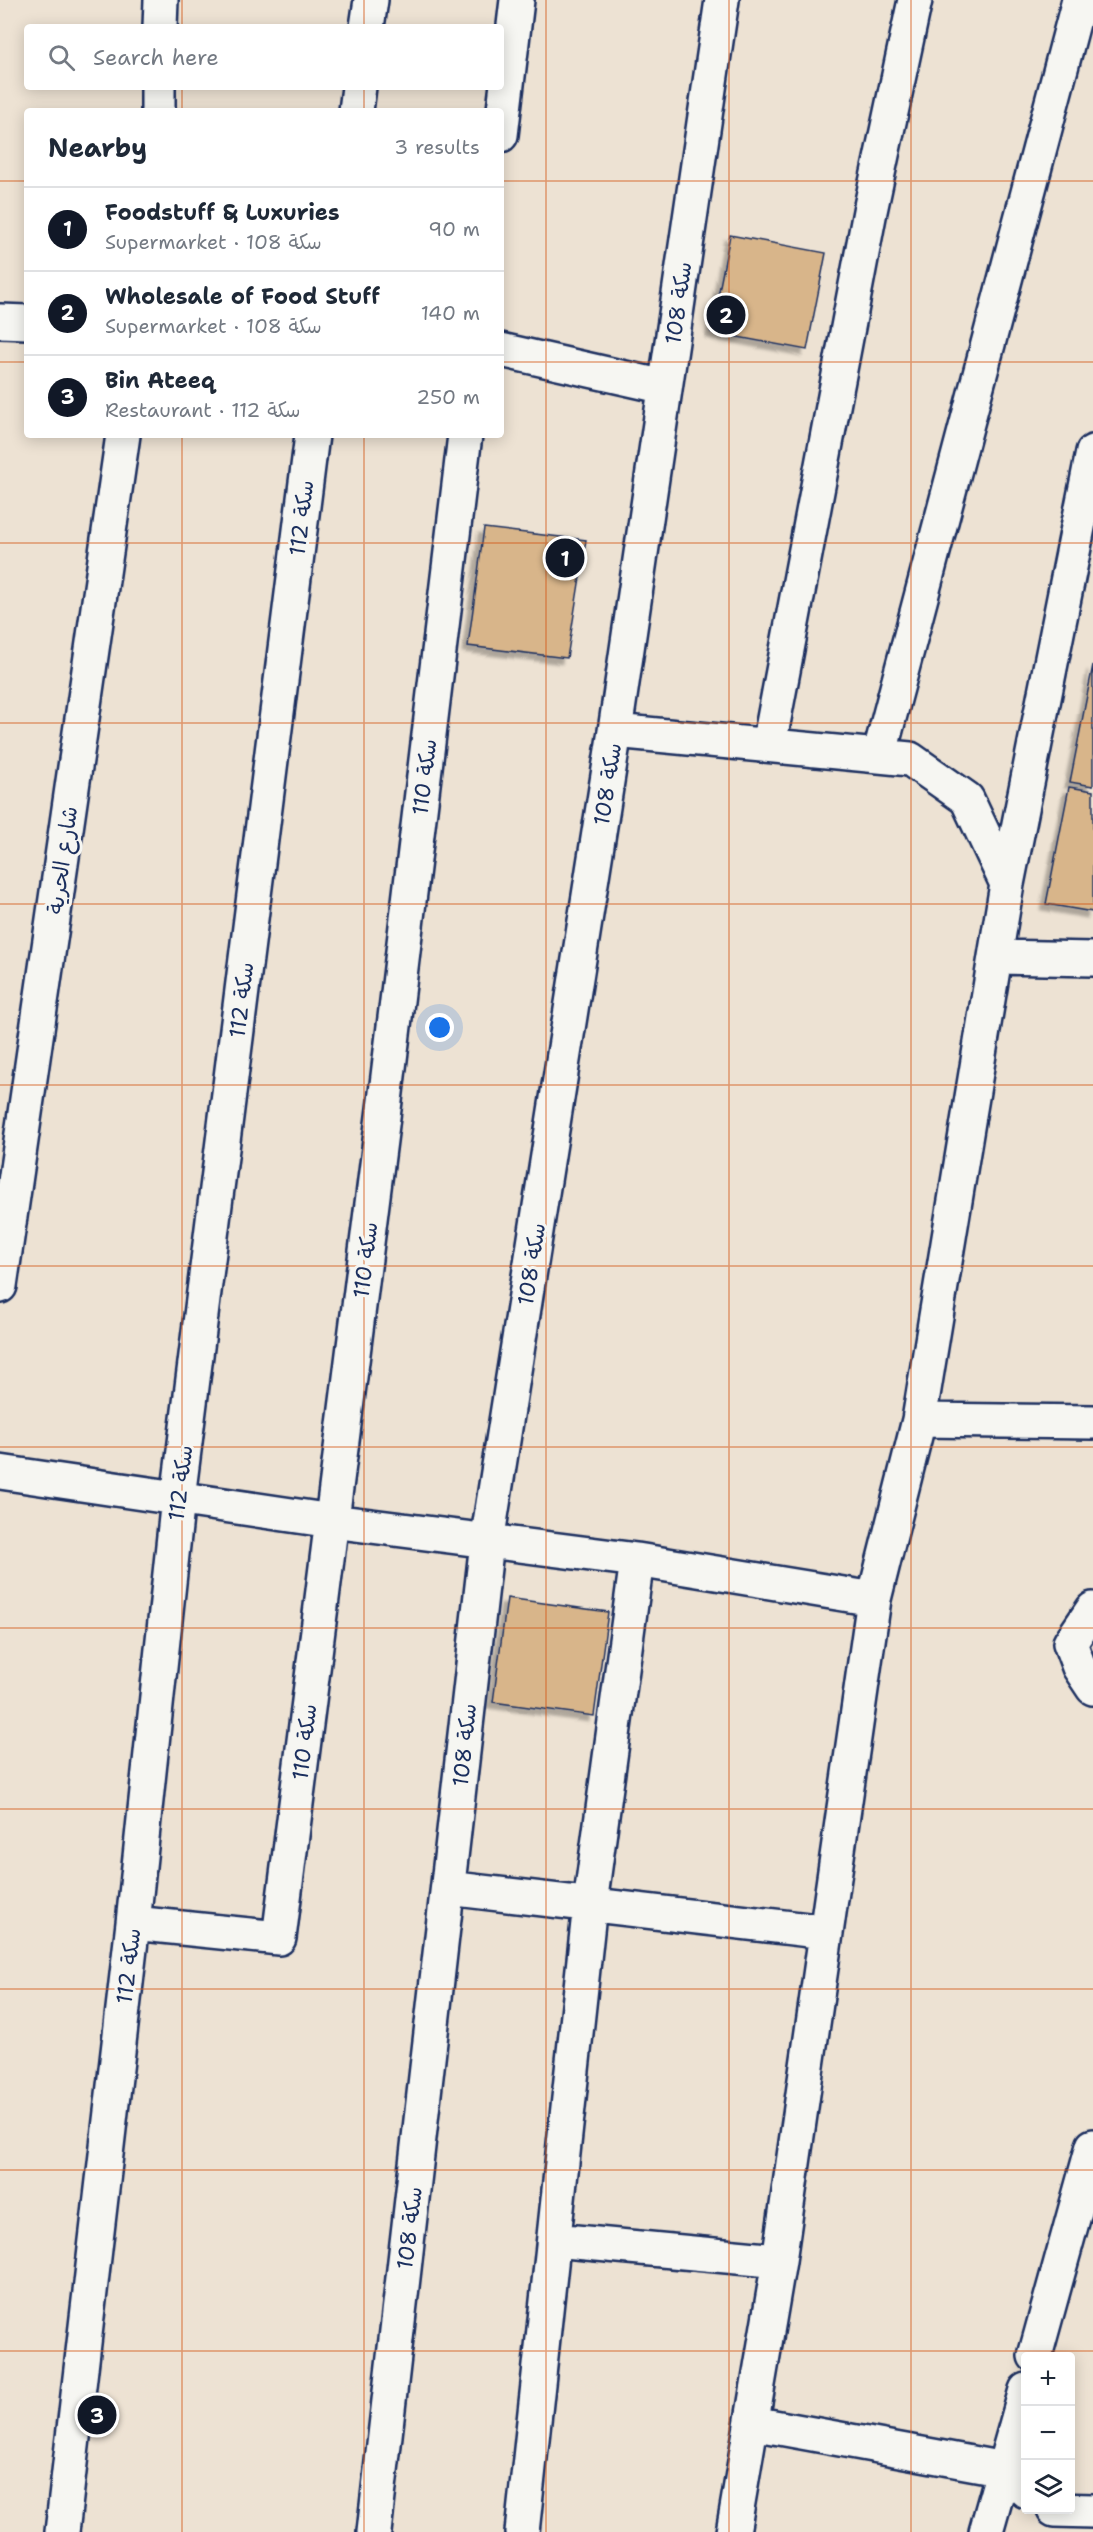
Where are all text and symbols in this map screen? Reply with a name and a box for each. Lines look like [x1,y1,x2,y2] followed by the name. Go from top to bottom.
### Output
[24,24,504,90] search box
[45,41,78,74] icon: search
[93,43,219,72] text: Search here
[48,130,147,165] text: Nearby
[394,134,480,160] text: 3 results
[105,198,340,227] text: Foodstuff & Luxuries
[63,216,72,242] text: 1
[428,216,480,242] text: 90 m
[105,229,322,255] text: Supermarket · سكة 108
[658,260,699,346] street label: سكة 108
[105,282,380,311] text: Wholesale of Food Stuff
[706,292,746,338] pin: 2
[61,300,75,326] text: 2
[421,300,480,326] text: 140 m
[105,313,322,339] text: Supermarket · سكة 108
[105,366,215,395] text: Bin Ateeq
[61,384,75,410] text: 3
[416,384,480,410] text: 250 m
[105,397,301,423] text: Restaurant · سكة 112
[282,479,321,558] street label: سكة 112
[546,536,584,580] pin: 1
[405,737,444,817] street label: سكة 110
[587,741,628,827] street label: سكة 108
[41,804,85,916] street label: شارع الحرية
[222,961,261,1040] street label: سكة 112
[425,1013,454,1042] your location
[346,1220,385,1300] street label: سكة 110
[511,1221,552,1307] street label: سكة 108
[161,1444,200,1523] street label: سكة 112
[285,1702,324,1782] street label: سكة 110
[446,1702,483,1788] street label: سكة 108
[109,1927,148,2006] street label: سكة 112
[390,2185,429,2271] street label: سكة 108
[1021,2352,1075,2514] map controls
[1021,2352,1075,2406] button: +
[78,2392,116,2438] pin: 3
[1021,2406,1075,2460] button: −
[1021,2460,1075,2514] button: layers

